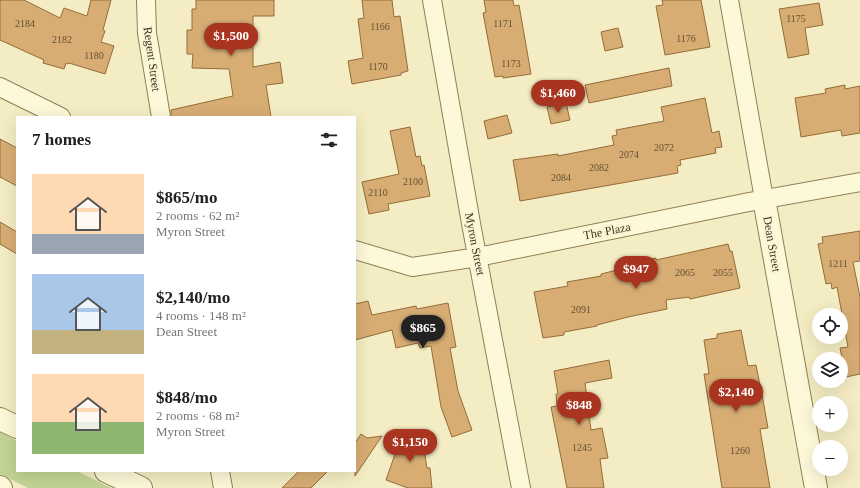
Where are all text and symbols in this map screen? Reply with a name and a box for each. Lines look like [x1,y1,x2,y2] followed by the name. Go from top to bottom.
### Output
[786,13,806,24] house number: 1175
[15,18,35,29] house number: 2184
[493,18,513,29] house number: 1171
[370,21,390,32] house number: 1166
[198,23,264,57] pin: $1,500
[141,26,164,93] street label: Regent Street
[213,28,249,43] text: $1,500
[676,33,696,44] house number: 1176
[52,34,72,45] house number: 2182
[84,50,104,61] house number: 1180
[501,58,521,69] house number: 1173
[368,61,388,72] house number: 1170
[525,80,591,114] pin: $1,460
[540,85,576,100] text: $1,460
[318,129,340,151] icon: filters
[32,130,91,149] text: 7 homes
[654,142,674,153] house number: 2072
[619,149,639,160] house number: 2074
[589,162,609,173] house number: 2082
[551,172,571,183] house number: 2084
[403,176,423,187] house number: 2100
[368,187,388,198] house number: 2110
[156,188,217,207] text: $865/mo
[64,190,112,238] icon: home
[156,208,239,223] text: 2 rooms · 62 m²
[462,211,488,277] street label: Myron Street
[760,215,784,274] street label: Dean Street
[582,219,632,242] street label: The Plaza
[156,224,225,239] text: Myron Street
[612,256,660,290] pin: $947
[828,258,848,269] house number: 1211
[623,261,649,276] text: $947
[675,267,695,278] house number: 2065
[713,267,733,278] house number: 2055
[156,288,230,307] text: $2,140/mo
[64,290,112,338] icon: home
[571,304,591,315] house number: 2091
[156,308,246,323] text: 4 rooms · 148 m²
[812,308,848,476] map controls
[812,308,848,344] button: locate
[399,315,447,349] pin: $865
[410,320,436,335] text: $865
[156,324,217,339] text: Dean Street
[812,352,848,388] button: layers
[703,379,769,413] pin: $2,140
[718,384,754,399] text: $2,140
[156,388,217,407] text: $848/mo
[64,390,112,438] icon: home
[555,392,603,426] pin: $848
[812,396,848,432] button: +
[566,397,592,412] text: $848
[156,408,239,423] text: 2 rooms · 68 m²
[156,424,225,439] text: Myron Street
[377,429,443,463] pin: $1,150
[392,434,428,449] text: $1,150
[812,440,848,476] button: −
[572,442,592,453] house number: 1245
[730,445,750,456] house number: 1260

